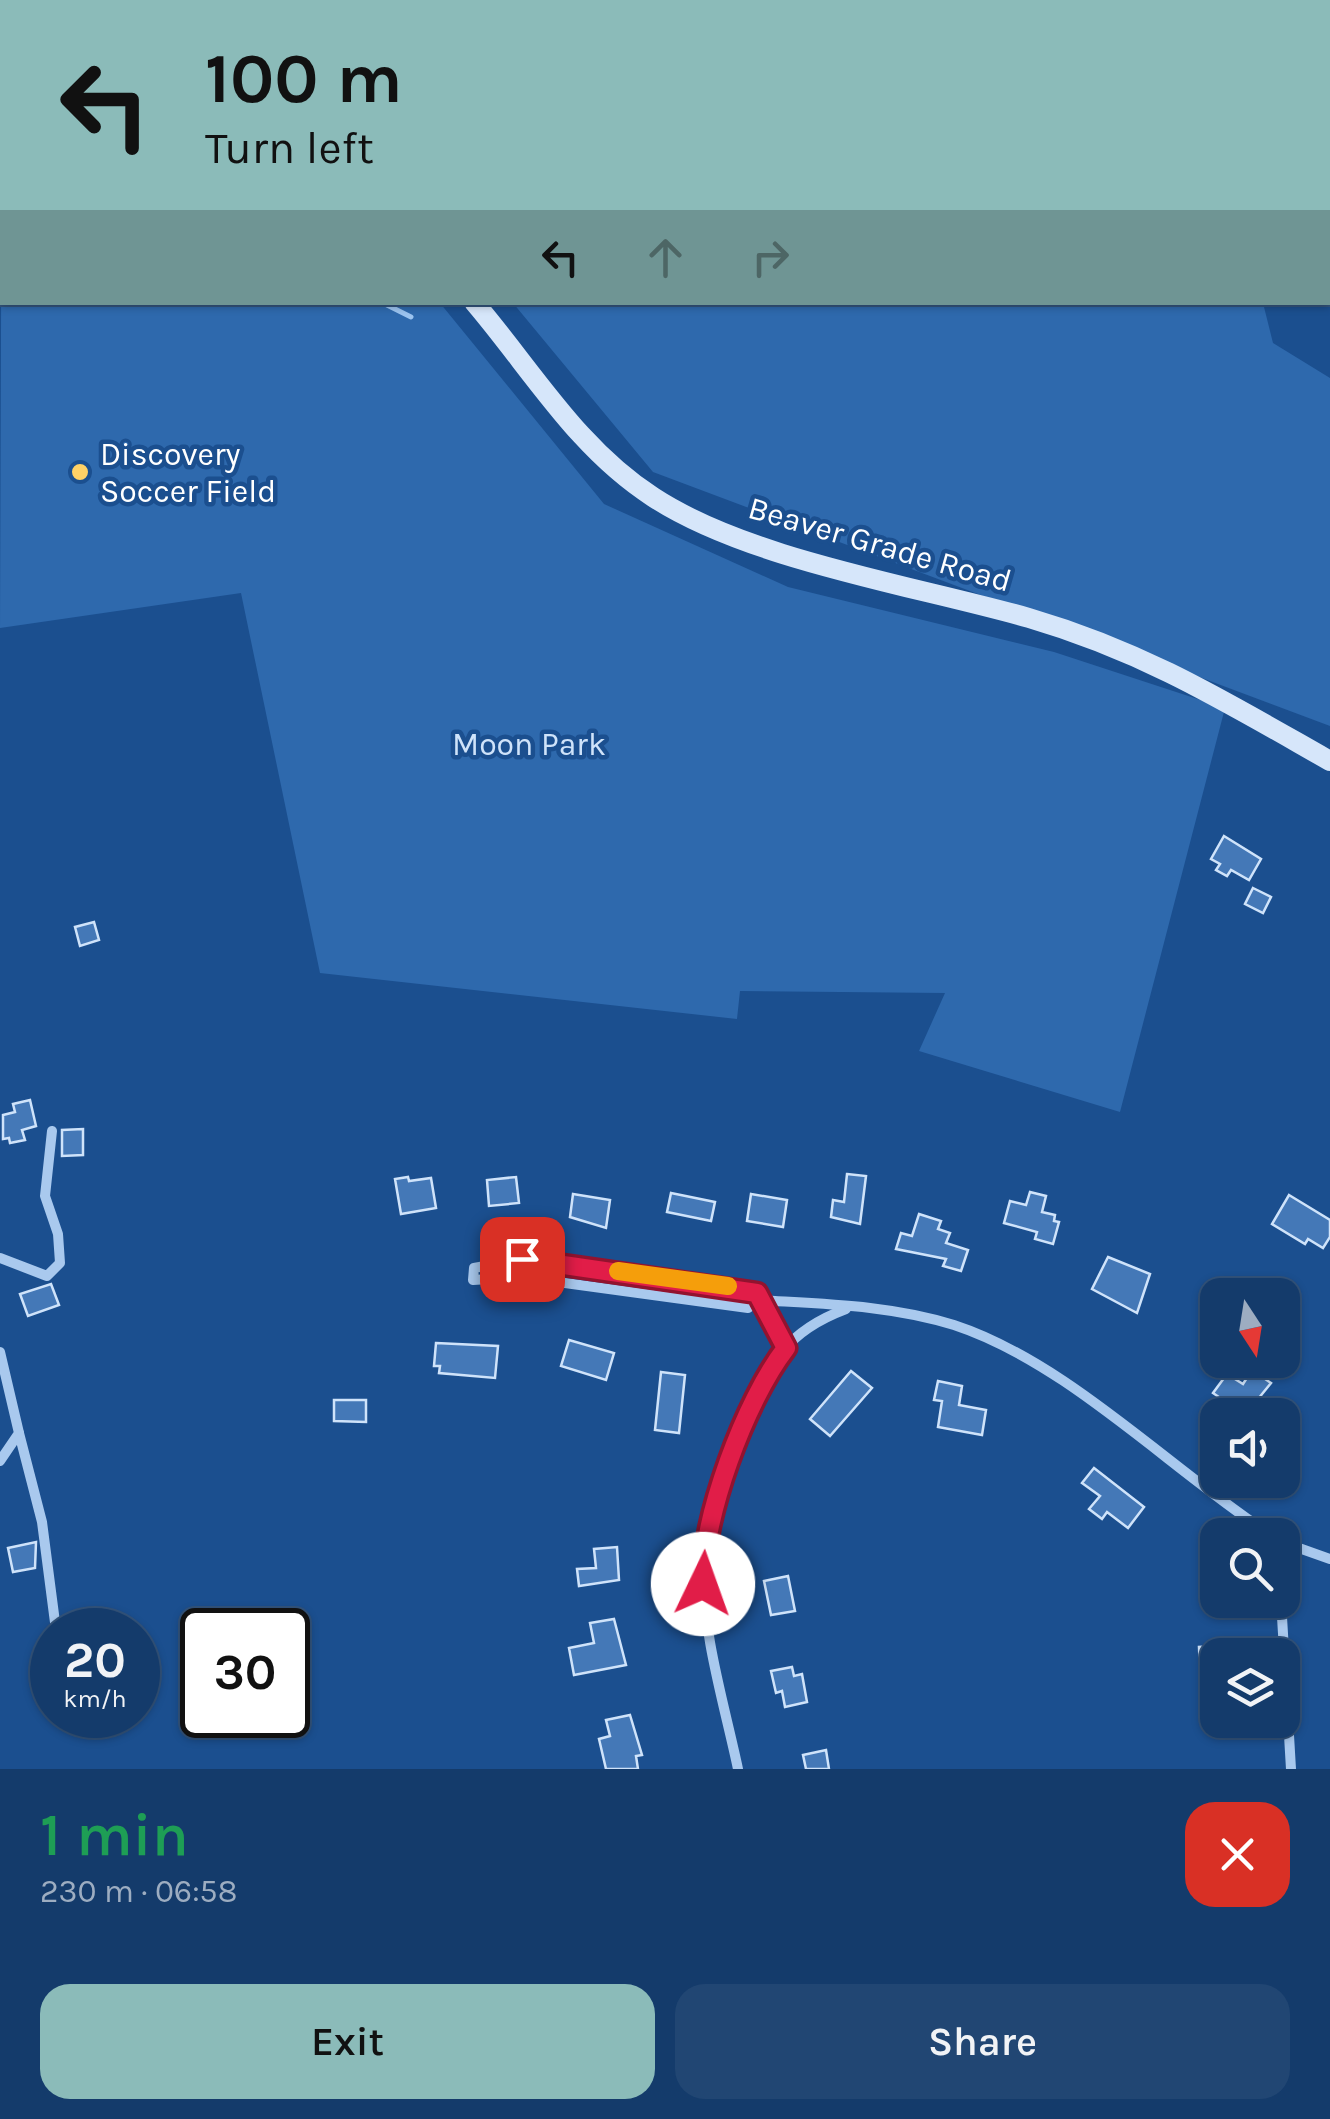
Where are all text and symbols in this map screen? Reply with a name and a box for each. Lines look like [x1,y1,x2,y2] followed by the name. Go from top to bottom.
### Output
[205,38,403,120] text: 100 m
[40,40,170,170] icon: left
[205,122,374,174] text: Turn left
[533,230,588,285] icon: left
[638,230,693,285] icon: ahead
[743,230,798,285] icon: right
[100,436,276,510] place label: Discovery Soccer Field
[69,461,91,483] marker: Discovery Soccer Field
[744,489,1016,600] street label: Beaver Grade Road
[452,726,606,763] park label: Moon Park
[480,1217,565,1302] pin
[495,1232,550,1287] icon: arrive
[1200,1278,1300,1378] north arrow
[1200,1278,1300,1738] map controls
[1200,1398,1300,1498] button: sound
[1200,1518,1300,1618] button: search
[651,1532,755,1636] position arrow
[180,1608,310,1738] speed limit sign: 30
[64,1631,126,1690] text: 20
[1200,1638,1300,1738] button: layers
[63,1684,127,1713] text: km/h
[40,1800,189,1870] text: 1 min
[1185,1802,1290,1907] button: close
[40,1873,237,1910] text: 230 m · 06:58
[40,1984,655,2099] button: Exit
[675,1984,1290,2099] button: Share

